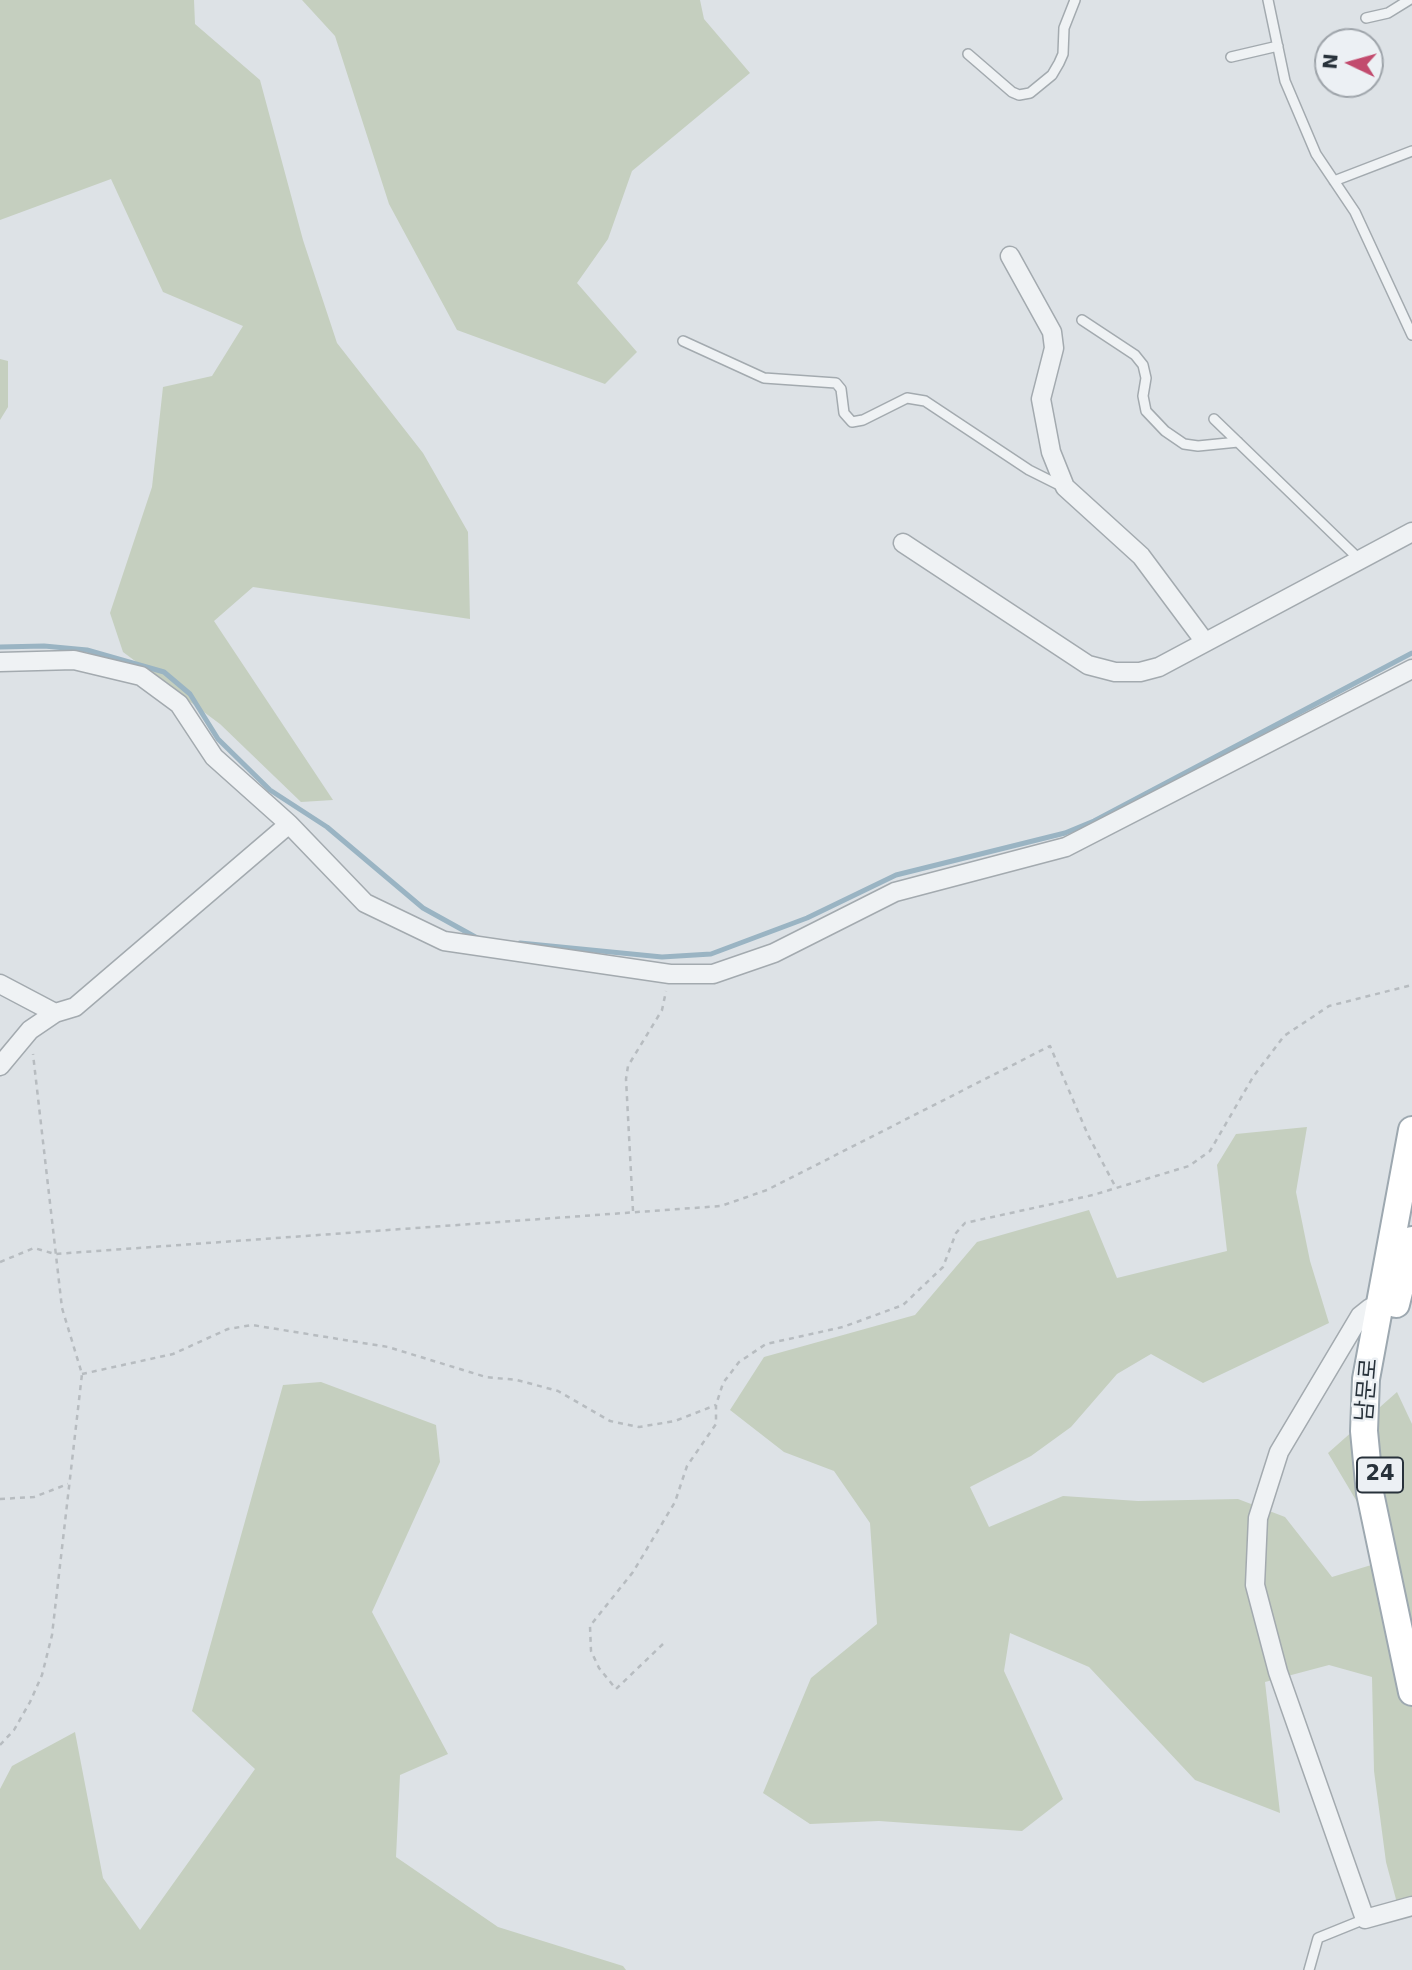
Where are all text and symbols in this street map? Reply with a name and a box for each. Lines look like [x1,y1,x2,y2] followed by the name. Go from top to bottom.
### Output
[1314,28,1384,98] north arrow
[1318,52,1342,70] text: N
[1351,1357,1385,1423] street label: 남문로
[1357,1458,1403,1492] road number: 24

